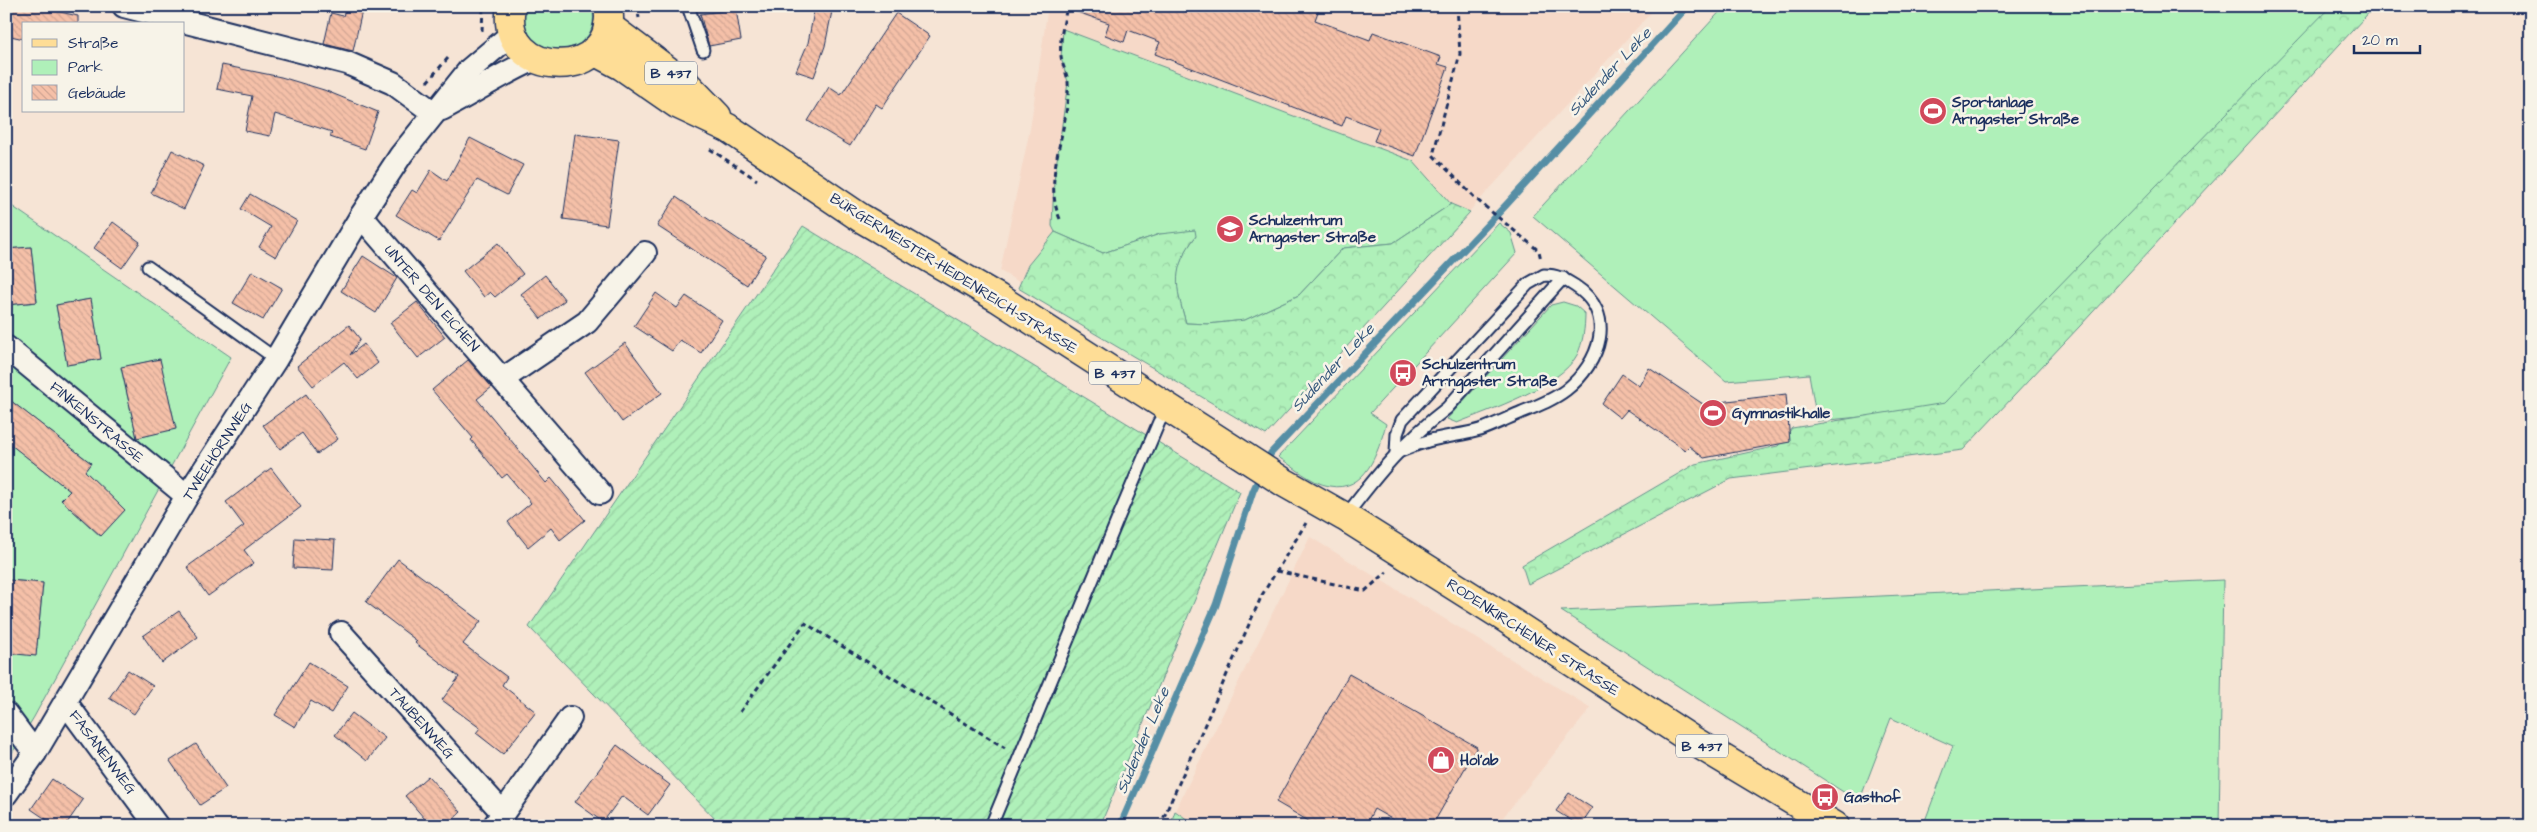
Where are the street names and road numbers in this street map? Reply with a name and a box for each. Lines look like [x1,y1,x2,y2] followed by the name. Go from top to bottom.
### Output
[645,62,697,84] road number: B 437
[826,188,1082,359] street label: BÜRGERMEISTER-HEIDENREICH-STRASSE
[379,240,484,357] street label: UNTER DEN EICHEN
[1089,362,1141,384] road number: B 437
[45,377,148,468] street label: FINKENSTRASSE
[178,397,258,505] street label: TWEEHÖRNWEG
[1442,574,1623,701] street label: RODENKIRCHENER STRASSE
[384,683,460,764] street label: TAUBENWEG
[64,706,142,799] street label: FASANENWEG
[1676,734,1728,758] road number: B 437

